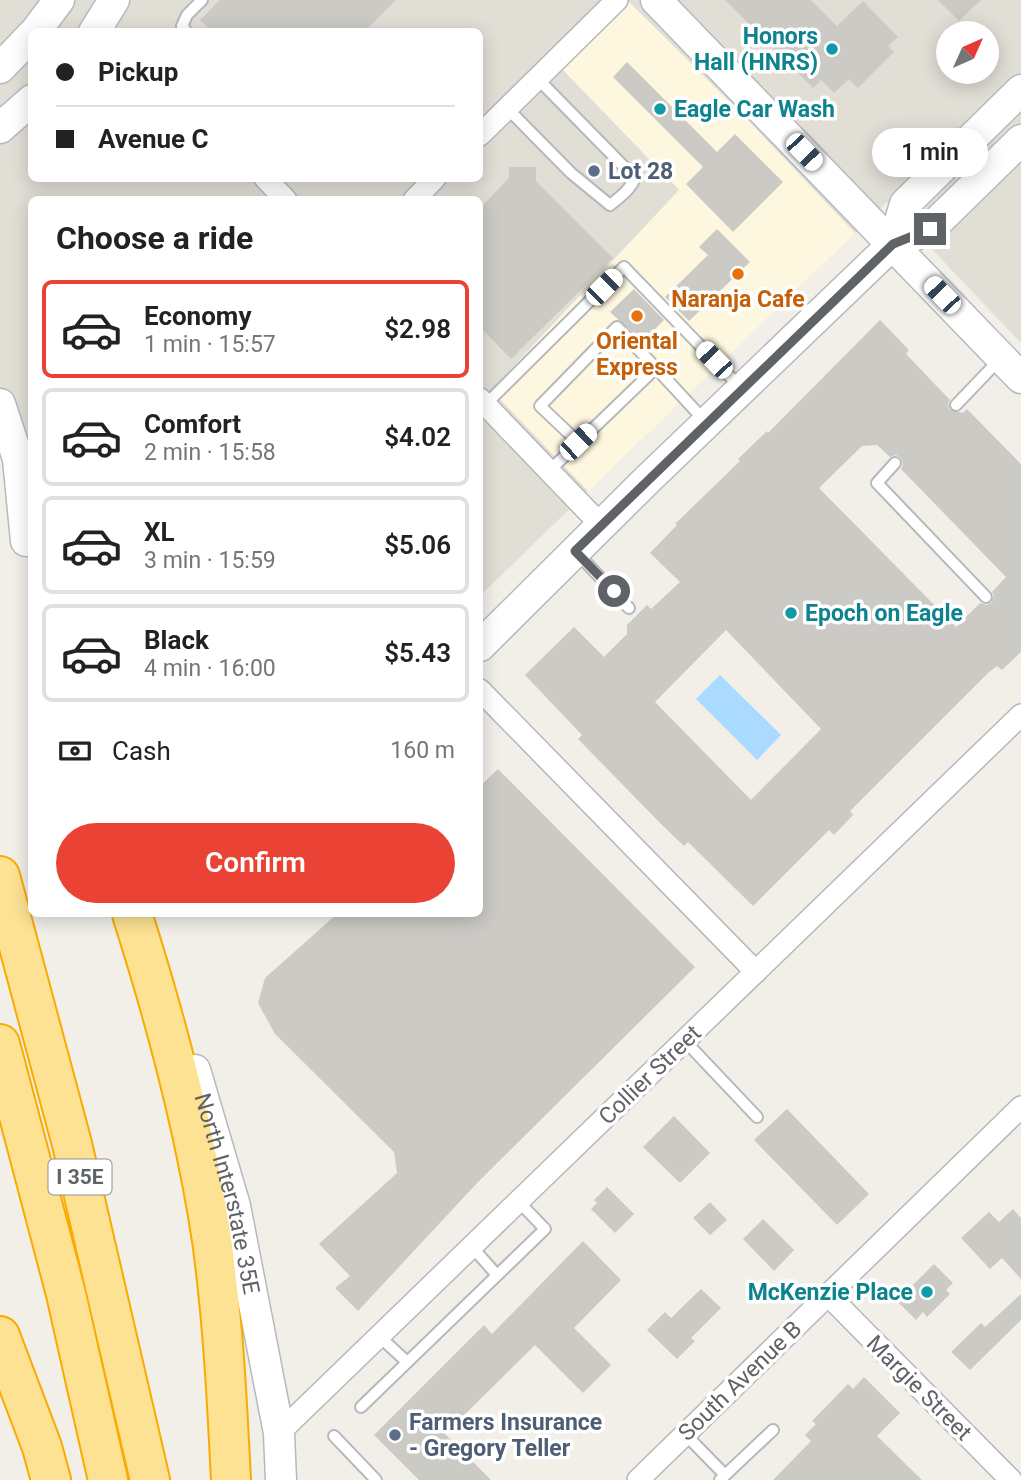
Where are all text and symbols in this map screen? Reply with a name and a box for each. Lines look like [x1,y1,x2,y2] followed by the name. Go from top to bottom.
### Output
[936,21,999,84] north arrow
[936,21,999,84] map controls
[694,23,818,76] place label: Honors Hall (HNRS)
[824,41,840,57] marker: Honors Hall (HNRS)
[98,57,178,87] text: Pickup
[674,96,835,123] place label: Eagle Car Wash
[652,101,668,117] marker: Eagle Car Wash
[98,124,209,154] text: Avenue C
[872,128,988,176] callout: 1 min
[782,130,827,174] car
[901,139,959,166] text: 1 min
[608,158,673,185] place label: Lot 28
[586,163,602,179] marker: Lot 28
[914,213,946,245] route end
[56,219,253,257] text: Choose a ride
[582,265,627,309] car
[730,266,746,282] marker: Naranja Cafe
[920,273,965,317] car
[671,286,805,313] place label: Naranja Cafe
[60,298,123,361] icon: car
[144,301,251,331] text: Economy
[629,308,645,324] marker: Oriental Express
[384,314,451,344] text: $2.98
[596,328,678,381] place label: Oriental Express
[144,331,276,358] text: 1 min · 15:57
[692,338,737,382] car
[60,406,123,469] icon: car
[144,409,241,439] text: Comfort
[556,420,601,464] car
[384,422,451,452] text: $4.02
[144,439,276,466] text: 2 min · 15:58
[60,514,123,577] icon: car
[144,517,175,547] text: XL
[384,530,451,560] text: $5.06
[144,547,276,574] text: 3 min · 15:59
[598,575,630,607] route start
[805,600,963,627] place label: Epoch on Eagle
[783,605,799,621] marker: Epoch on Eagle
[60,622,123,685] icon: car
[144,625,209,655] text: Black
[384,638,451,668] text: $5.43
[144,655,276,682] text: 4 min · 16:00
[56,732,94,770] icon: cash
[112,736,171,766] text: Cash
[390,737,455,764] text: 160 m
[56,823,455,903] button: Confirm
[593,1020,707,1130] street label: Collier Street
[189,1090,265,1297] street label: North Interstate 35E
[48,1160,112,1194] road number: I 35E
[748,1279,913,1306] place label: McKenzie Place
[919,1284,935,1300] marker: McKenzie Place
[673,1316,807,1446] street label: South Avenue B
[861,1330,977,1446] street label: Margie Street
[409,1409,602,1462] place label: Farmers Insurance - Gregory Teller
[387,1427,403,1443] marker: Farmers Insurance - Gregory Teller

